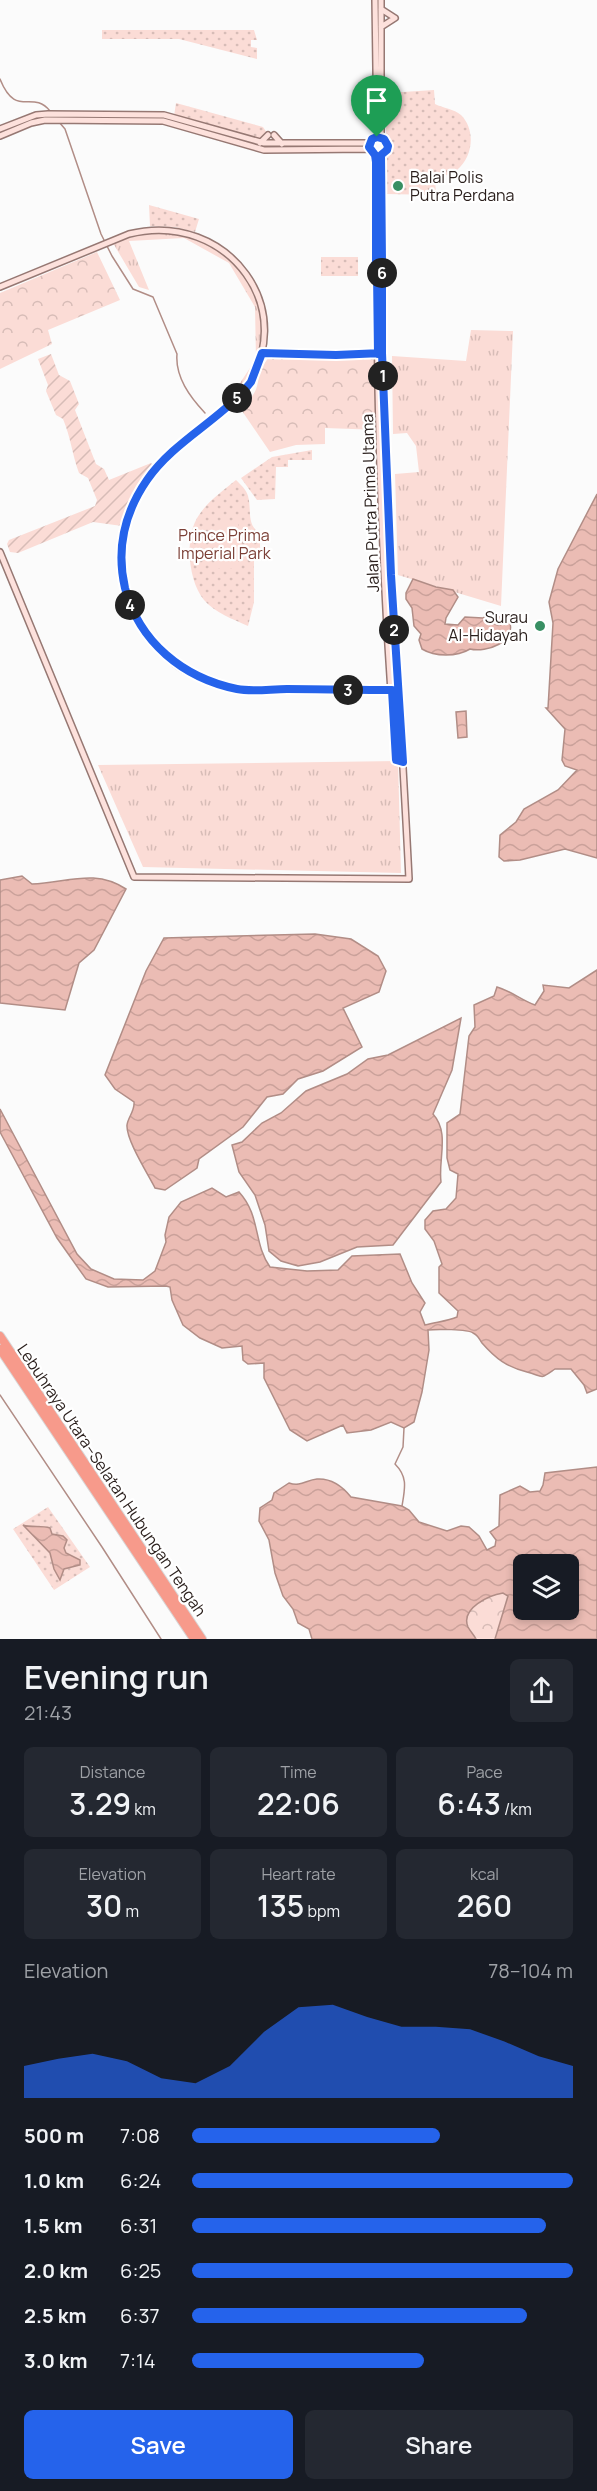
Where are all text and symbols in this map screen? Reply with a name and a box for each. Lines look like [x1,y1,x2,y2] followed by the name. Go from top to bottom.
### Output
[351,75,402,137] pin
[360,84,393,117] icon: arrive
[410,166,514,206] place label: Balai Polis Putra Perdana
[391,179,405,193] marker: Balai Polis Putra Perdana
[367,258,397,288] pin: 6
[377,262,387,284] text: 6
[368,361,398,391] pin: 1
[379,365,387,387] text: 1
[222,383,252,413] pin: 5
[232,387,242,409] text: 5
[356,413,384,593] street label: Jalan Putra Prima Utama
[177,524,272,564] park label: Prince Prima Imperial Park
[115,590,145,620] pin: 4
[125,594,135,616] text: 4
[448,606,528,646] place label: Surau Al-Hidayah
[379,615,409,645] pin: 2
[389,619,399,641] text: 2
[533,619,547,633] marker: Surau Al-Hidayah
[333,675,363,705] pin: 3
[343,679,353,701] text: 3
[12,1339,212,1621] street label: Lebuhraya Utara–Selatan Hubungan Tengah
[513,1554,579,1620] map controls
[513,1554,579,1620] button: layers
[24,1654,209,1699] text: Evening run
[510,1659,573,1722] button: share
[24,1699,72,1726] text: 21:43
[80,1761,145,1783] text: Distance
[280,1761,317,1783] text: Time
[466,1761,503,1783] text: Pace
[69,1783,131,1824] text: 3.29
[257,1783,340,1824] text: 22:06
[437,1783,501,1824] text: 6:43
[131,1798,156,1820] text: km
[501,1798,532,1820] text: /km
[79,1863,146,1885] text: Elevation
[261,1863,336,1885] text: Heart rate
[470,1863,499,1885] text: kcal
[86,1885,122,1926] text: 30
[257,1885,304,1926] text: 135
[457,1885,512,1926] text: 260
[122,1900,139,1922] text: m
[304,1900,340,1922] text: bpm
[24,1957,108,1984] text: Elevation
[488,1957,573,1984] text: 78–104 m
[24,2122,84,2149] text: 500 m
[120,2122,160,2149] text: 7:08
[24,2167,84,2194] text: 1.0 km
[120,2167,161,2194] text: 6:24
[24,2212,83,2239] text: 1.5 km
[120,2212,157,2239] text: 6:31
[24,2257,88,2284] text: 2.0 km
[120,2257,161,2284] text: 6:25
[24,2302,86,2329] text: 2.5 km
[120,2302,160,2329] text: 6:37
[24,2347,88,2374] text: 3.0 km
[120,2347,156,2374] text: 7:14
[24,2410,293,2479] button: Save
[305,2410,573,2479] button: Share

